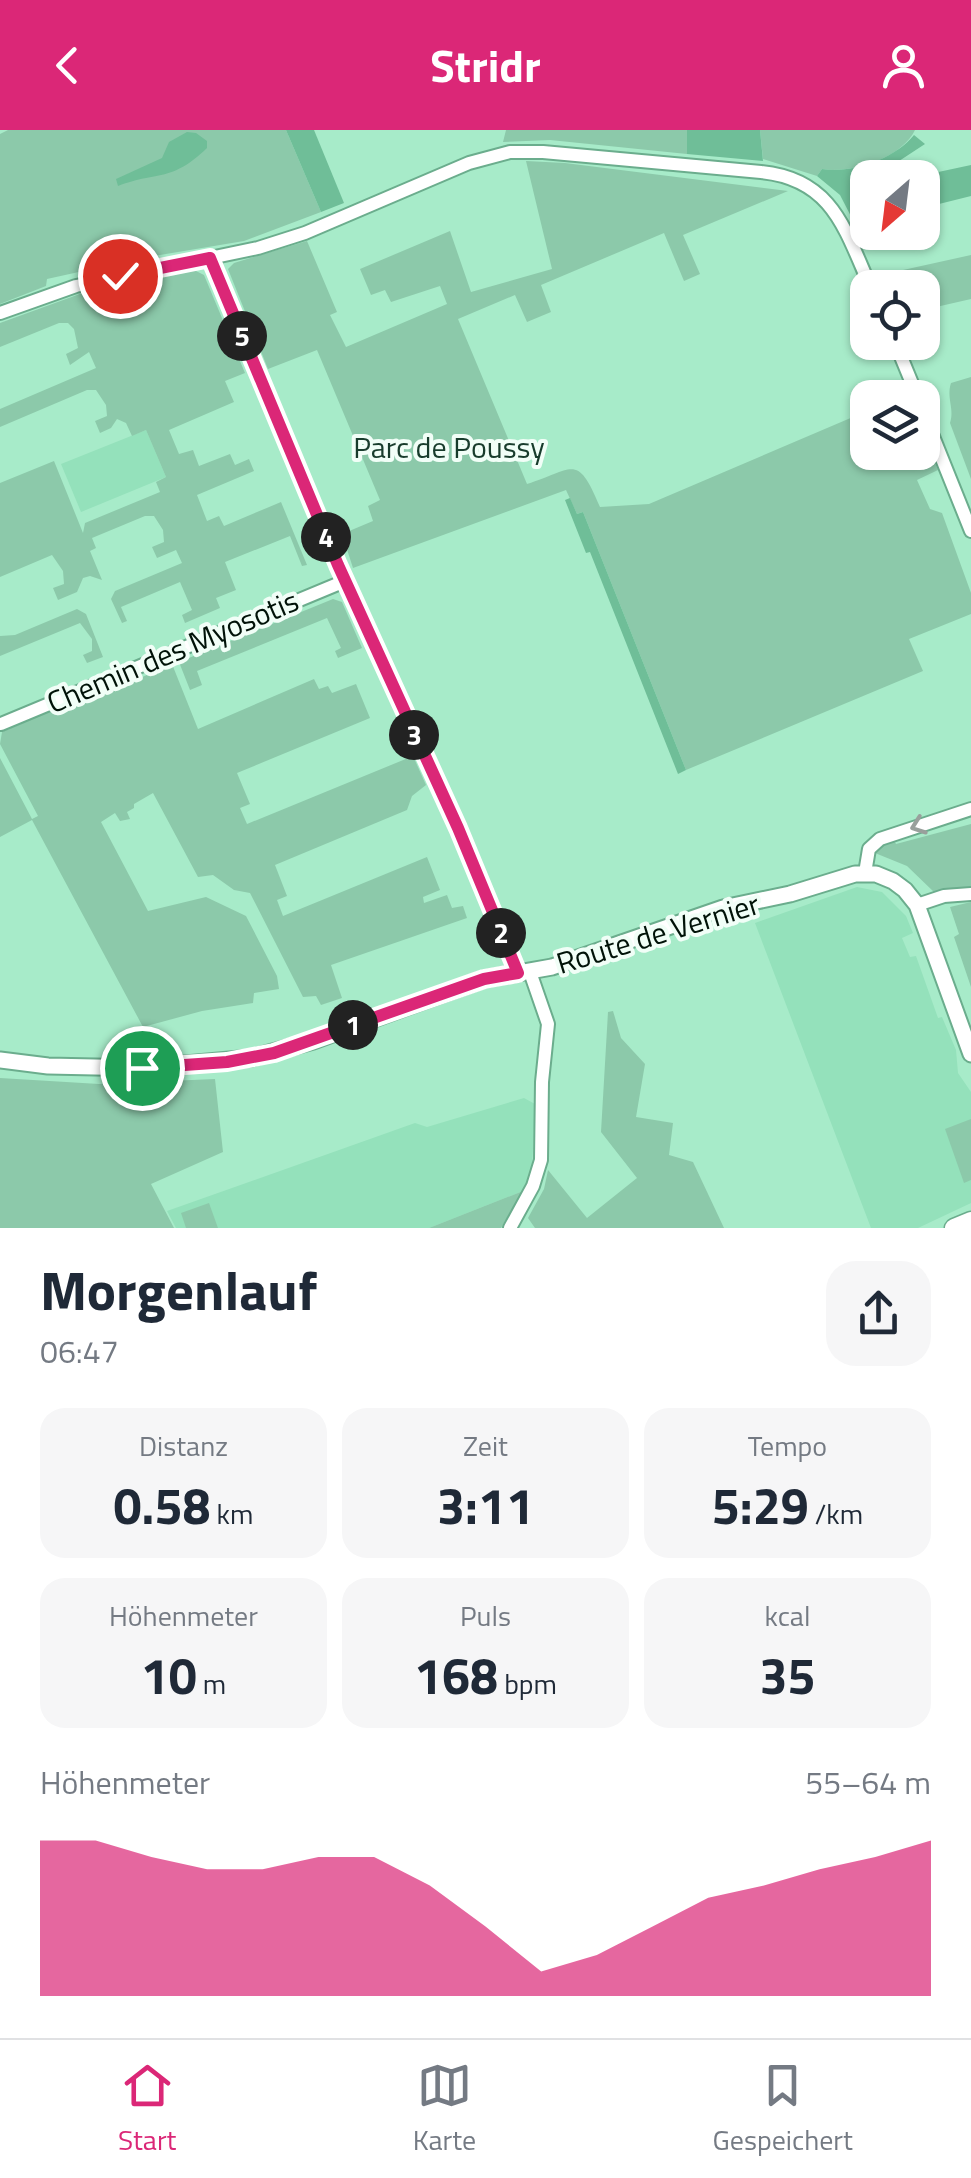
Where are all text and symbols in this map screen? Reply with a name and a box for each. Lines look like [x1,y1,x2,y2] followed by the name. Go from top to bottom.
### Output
[430,31,541,99] text: Stridr
[40,38,95,93] icon: back
[876,38,931,93] icon: person
[850,160,940,250] north arrow
[850,160,940,470] map controls
[78,234,163,319] pin
[93,249,148,304] icon: check
[850,270,940,360] button: locate
[217,311,267,361] pin: 5
[234,314,250,357] text: 5
[850,380,940,470] button: layers
[353,424,545,470] park label: Parc de Poussy
[301,512,351,562] pin: 4
[318,515,334,558] text: 4
[40,577,306,725] street label: Chemin des Myosotis
[389,710,439,760] pin: 3
[406,713,422,756] text: 3
[911,814,928,835] one-way arrow
[551,880,765,986] street label: Route de Vernier
[476,908,526,958] pin: 2
[493,911,509,954] text: 2
[328,1000,378,1050] pin: 1
[345,1003,361,1046] text: 1
[100,1026,185,1111] pin
[115,1041,170,1096] icon: arrive
[40,1248,317,1331] text: Morgenlauf
[826,1261,931,1366] button: share
[40,1327,119,1375] text: 06:47
[139,1424,228,1467] text: Distanz
[463,1424,508,1467] text: Zeit
[748,1424,827,1467] text: Tempo
[114,1467,210,1543] text: 0.58
[437,1467,534,1543] text: 3:11
[712,1467,809,1543] text: 5:29
[210,1492,253,1535] text: km
[809,1492,863,1535] text: /km
[109,1594,258,1637] text: Höhenmeter
[460,1594,511,1637] text: Puls
[765,1594,810,1637] text: kcal
[141,1637,197,1713] text: 10
[414,1637,498,1713] text: 168
[760,1637,816,1713] text: 35
[197,1662,226,1705] text: m
[498,1662,557,1705] text: bpm
[40,1758,210,1806] text: Höhenmeter
[805,1758,931,1806] text: 55–64 m
[118,2058,176,2161] tab: Start
[413,2058,476,2161] tab: Karte
[713,2058,853,2161] tab: Gespeichert

